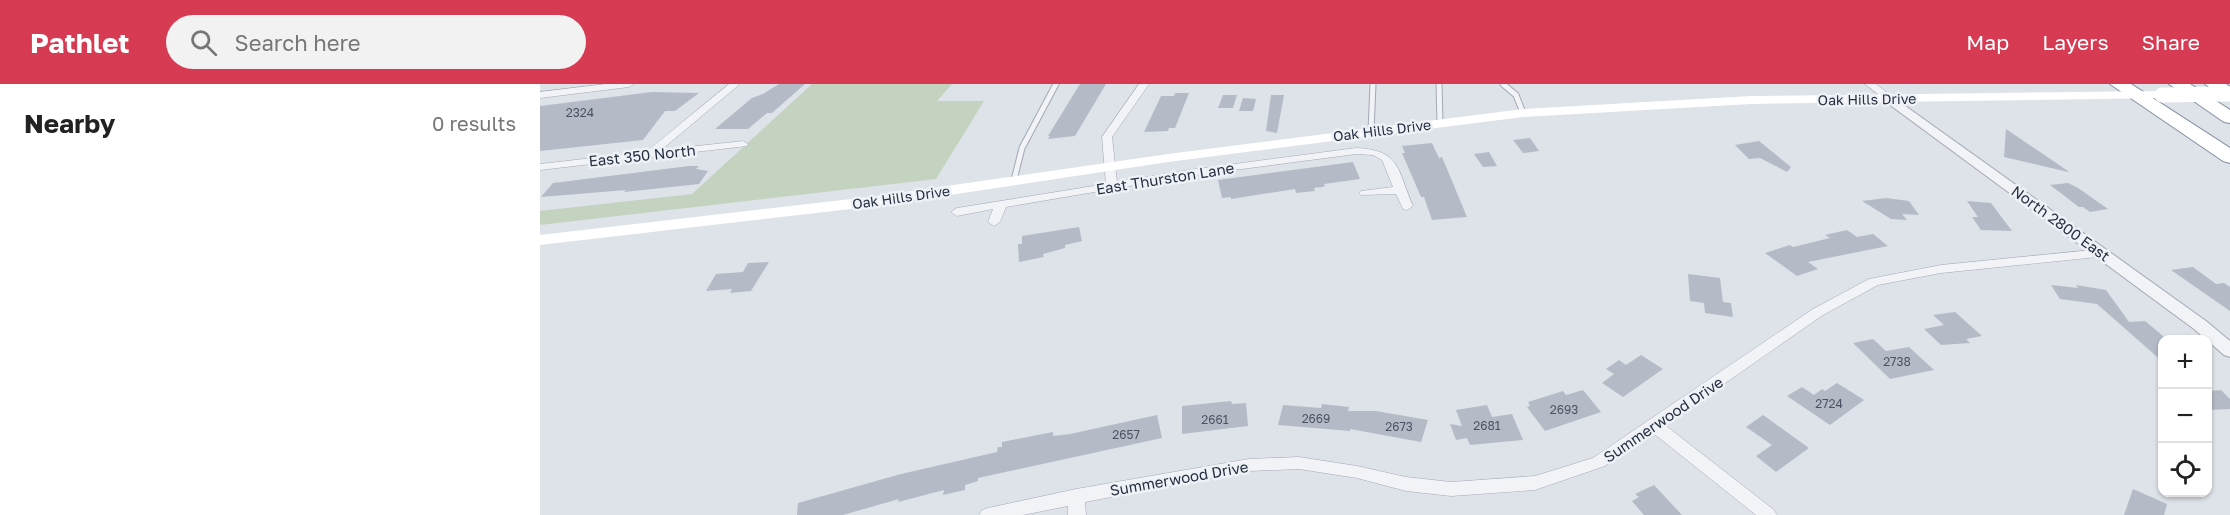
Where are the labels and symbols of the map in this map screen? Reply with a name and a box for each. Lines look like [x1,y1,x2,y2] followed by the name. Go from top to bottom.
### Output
[1818,90,1916,108] street label: Oak Hills Drive
[566,105,594,120] house number: 2324
[1332,116,1432,144] street label: Oak Hills Drive
[588,140,696,170] street label: East 350 North
[1095,158,1236,198] street label: East Thurston Lane
[2008,181,2114,265] street label: North 2800 East
[851,182,951,212] street label: Oak Hills Drive
[1883,354,1911,369] house number: 2738
[1600,372,1726,466] street label: Summerwood Drive
[1815,396,1843,411] house number: 2724
[1550,402,1578,417] house number: 2693
[1302,411,1330,426] house number: 2669
[1201,412,1229,427] house number: 2661
[1473,418,1501,433] house number: 2681
[1385,419,1413,434] house number: 2673
[1112,427,1140,442] house number: 2657
[1108,457,1250,499] street label: Summerwood Drive

